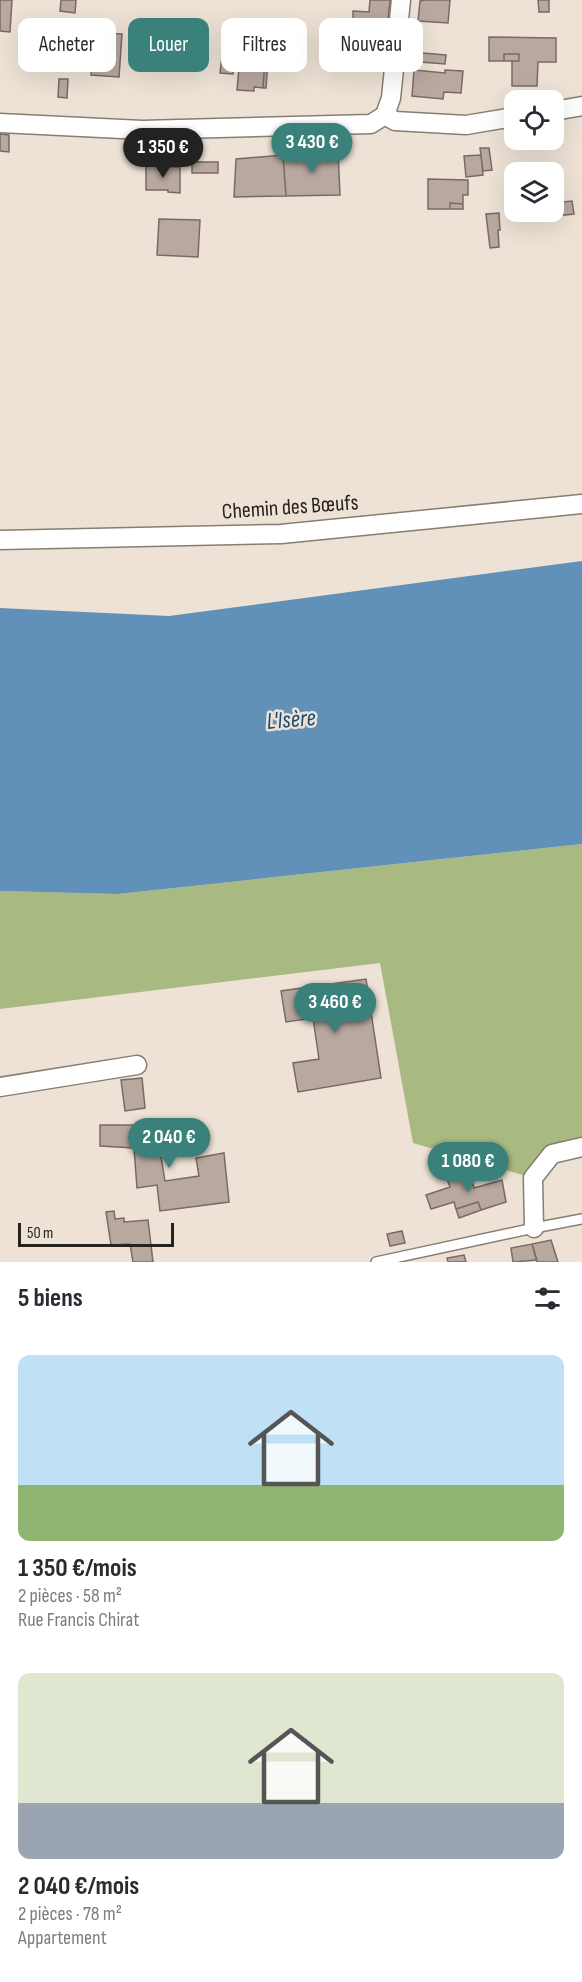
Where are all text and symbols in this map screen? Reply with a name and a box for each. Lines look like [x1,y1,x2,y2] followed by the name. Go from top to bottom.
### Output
[18,18,116,72] chip: Acheter
[128,18,209,72] chip: Louer
[221,18,307,72] chip: Filtres
[319,18,423,72] chip: Nouveau
[504,90,564,222] map controls
[504,90,564,150] button: locate
[257,123,367,174] pin: 3 430 €
[108,128,218,179] pin: 1 350 €
[285,130,339,154] text: 3 430 €
[137,135,189,159] text: 1 350 €
[504,162,564,222] button: layers
[221,489,359,526] street label: Chemin des Bœufs
[265,703,317,736] water label: L'Isère
[280,983,390,1034] pin: 3 460 €
[308,990,362,1014] text: 3 460 €
[114,1118,224,1169] pin: 2 040 €
[142,1125,196,1149] text: 2 040 €
[413,1142,523,1193] pin: 1 080 €
[442,1149,494,1173] text: 1 080 €
[18,1220,174,1248] scale bar
[27,1224,53,1243] text: 50 m
[531,1282,564,1315] icon: filters
[18,1283,83,1314] text: 5 biens
[237,1394,345,1502] icon: home
[18,1553,137,1584] text: 1 350 €/mois
[18,1584,122,1608] text: 2 pièces · 58 m²
[18,1608,139,1632] text: Rue Francis Chirat
[237,1712,345,1820] icon: home
[18,1871,139,1902] text: 2 040 €/mois
[18,1902,122,1926] text: 2 pièces · 78 m²
[18,1926,107,1950] text: Appartement

